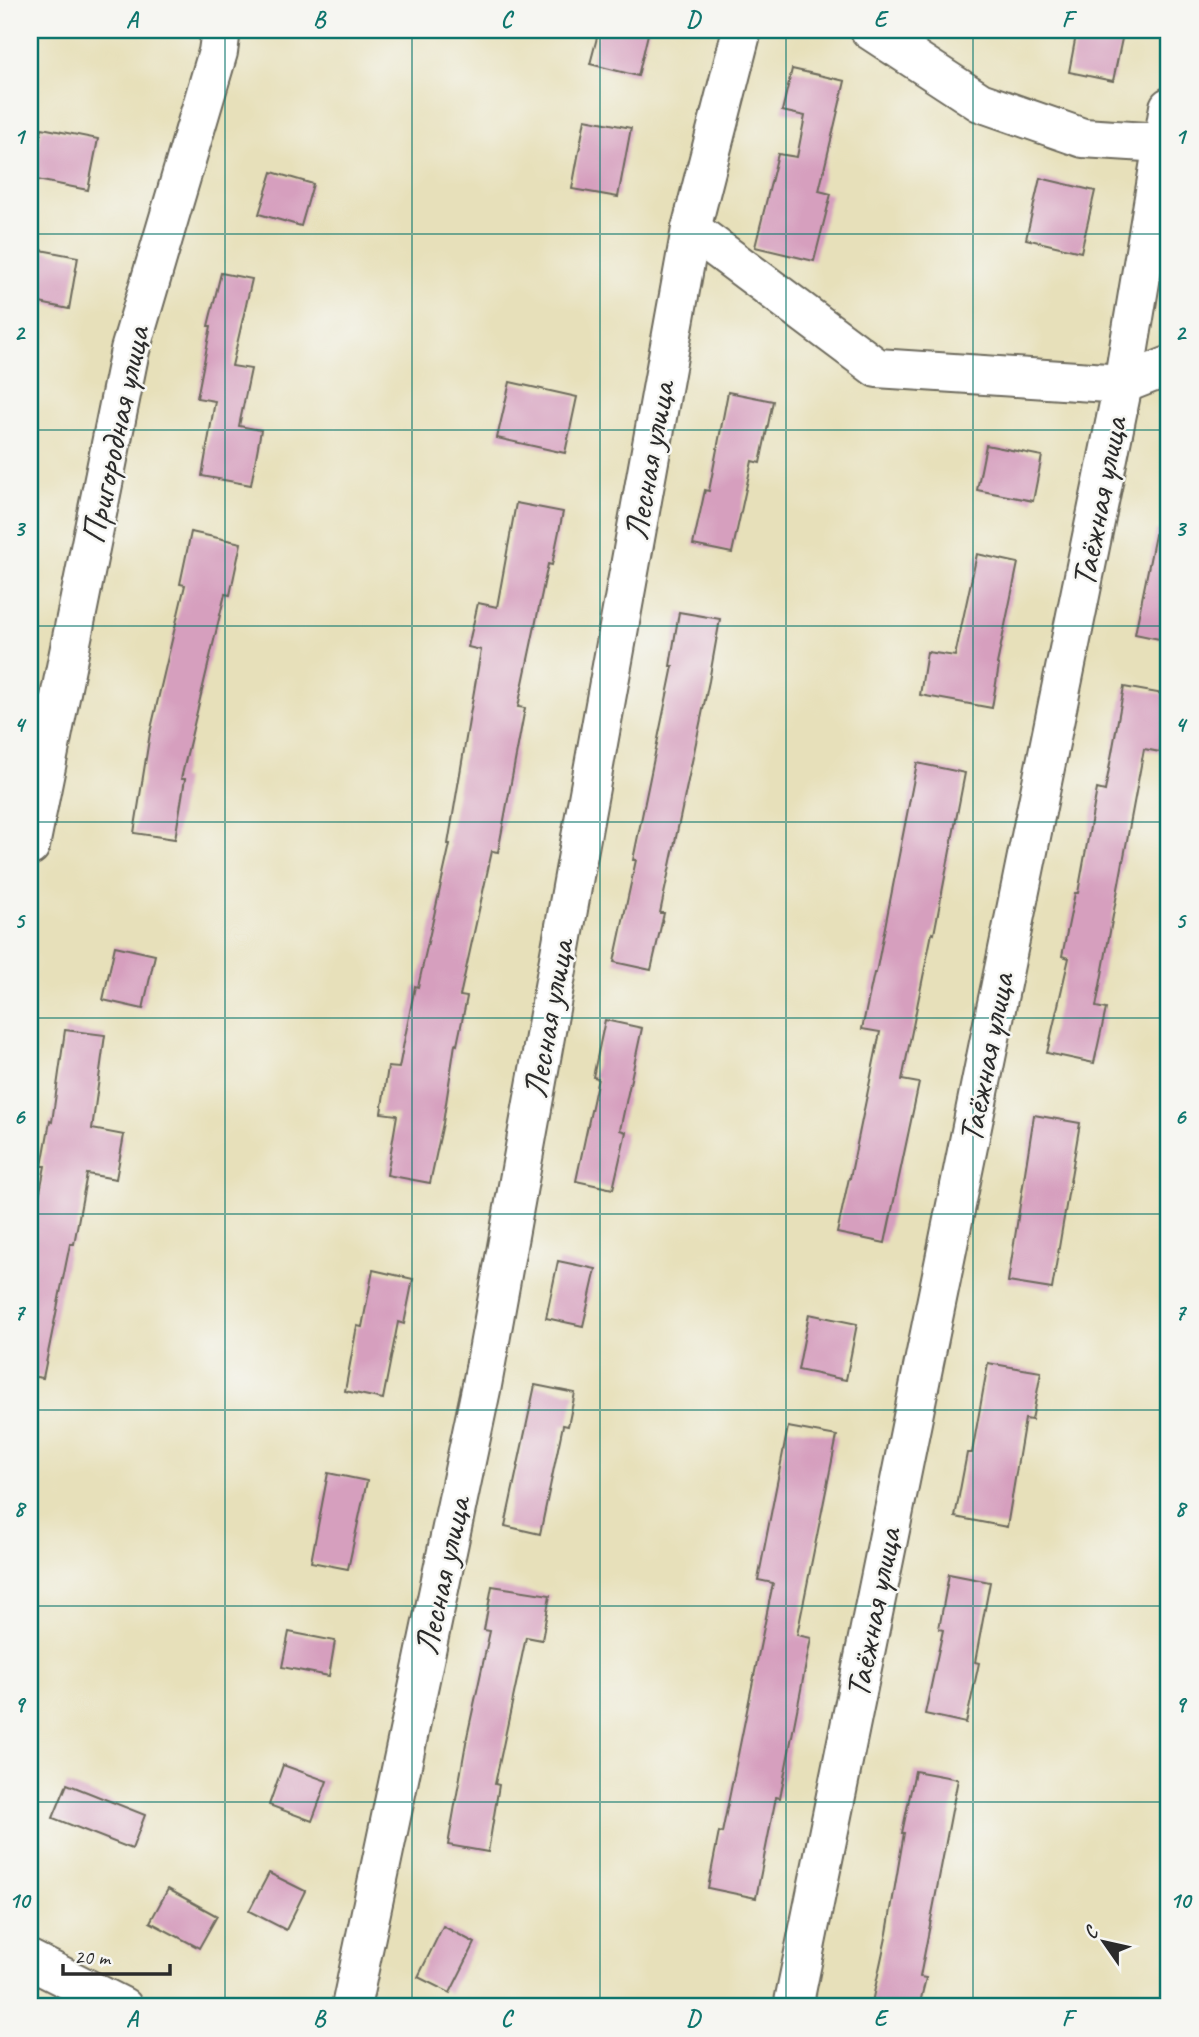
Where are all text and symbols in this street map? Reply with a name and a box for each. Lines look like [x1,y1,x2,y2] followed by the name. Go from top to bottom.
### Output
[126,5,140,34] text: A
[313,5,327,34] text: B
[501,5,515,34] text: C
[686,5,702,34] text: D
[874,5,890,34] text: E
[1062,5,1078,34] text: F
[14,122,27,151] text: 1
[1175,122,1188,151] text: 1
[14,318,27,347] text: 2
[1175,318,1188,347] text: 2
[70,321,160,548] street label: Пригородная улица
[613,376,686,544] street label: Лесная улица
[1061,412,1138,591] street label: Таёжная улица
[14,514,27,543] text: 3
[1175,514,1188,543] text: 3
[14,710,27,739] text: 4
[1175,710,1188,739] text: 4
[14,906,26,935] text: 5
[1175,906,1187,935] text: 5
[512,934,585,1102] street label: Лесная улица
[948,968,1025,1147] street label: Таёжная улица
[14,1102,27,1131] text: 6
[1175,1102,1188,1131] text: 6
[14,1298,27,1327] text: 7
[1175,1298,1188,1327] text: 7
[403,1490,481,1659] street label: Лесная улица
[14,1494,27,1523] text: 8
[1175,1494,1188,1523] text: 8
[835,1523,912,1702] street label: Таёжная улица
[14,1690,27,1719] text: 9
[1175,1690,1188,1719] text: 9
[9,1886,32,1915] text: 10
[1170,1886,1193,1915] text: 10
[1070,1908,1140,1978] north arrow
[1078,1920,1105,1944] text: С
[63,1932,170,1976] scale bar
[74,1944,112,1970] text: 20 m
[126,2004,140,2033] text: A
[313,2004,327,2033] text: B
[501,2004,515,2033] text: C
[686,2004,702,2033] text: D
[874,2004,890,2033] text: E
[1062,2004,1078,2033] text: F

